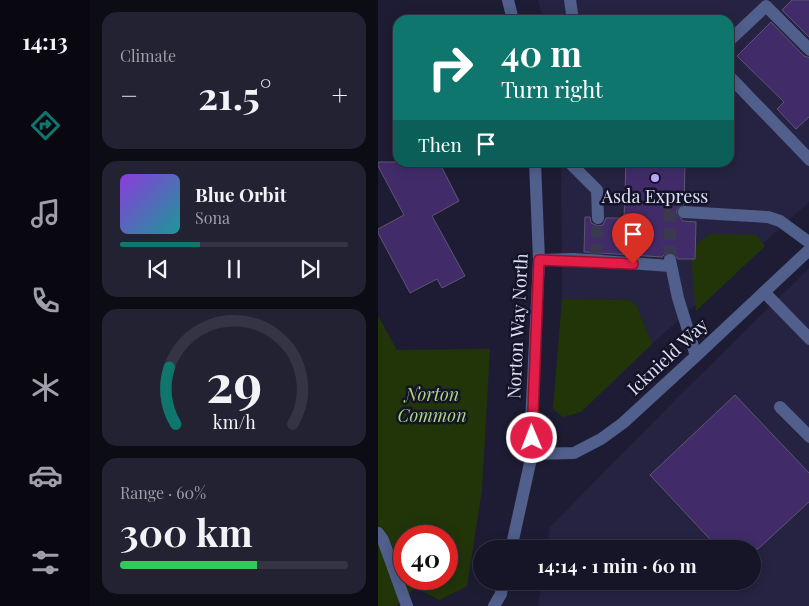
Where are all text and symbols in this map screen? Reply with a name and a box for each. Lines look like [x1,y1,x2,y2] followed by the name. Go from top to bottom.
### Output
[22,26,68,56] text: 14:13
[501,29,582,76] text: 40 m
[418,35,483,100] icon: right
[120,45,176,66] text: Climate
[198,69,271,120] text: 21.5°
[501,74,603,104] text: Turn right
[120,76,138,113] text: −
[332,76,348,113] text: +
[28,108,63,143] icon: directions
[472,130,500,158] icon: arrive
[418,131,462,157] text: Then
[649,172,661,184] marker: Asda Express
[195,181,286,207] text: Blue Orbit
[601,184,708,208] place label: Asda Express
[28,196,63,231] icon: music
[195,207,230,228] text: Sona
[612,213,654,264] pin
[619,220,647,248] icon: arrive
[501,252,533,399] street label: Norton Way North
[144,255,172,283] icon: previous
[220,255,248,283] icon: pause
[296,255,324,283] icon: next
[28,283,63,318] icon: phone
[622,313,713,400] street label: Icknield Way
[206,347,262,416] text: 29
[28,370,63,405] icon: climate
[397,382,467,427] park label: Norton Common
[213,410,256,433] text: km/h
[505,411,557,463] position arrow
[28,458,63,493] icon: car
[120,482,206,503] text: Range · 60%
[120,506,253,557] text: 300 km
[393,525,458,590] speed limit sign: 40
[28,545,63,580] icon: filters
[537,552,697,578] text: 14:14 · 1 min · 60 m

